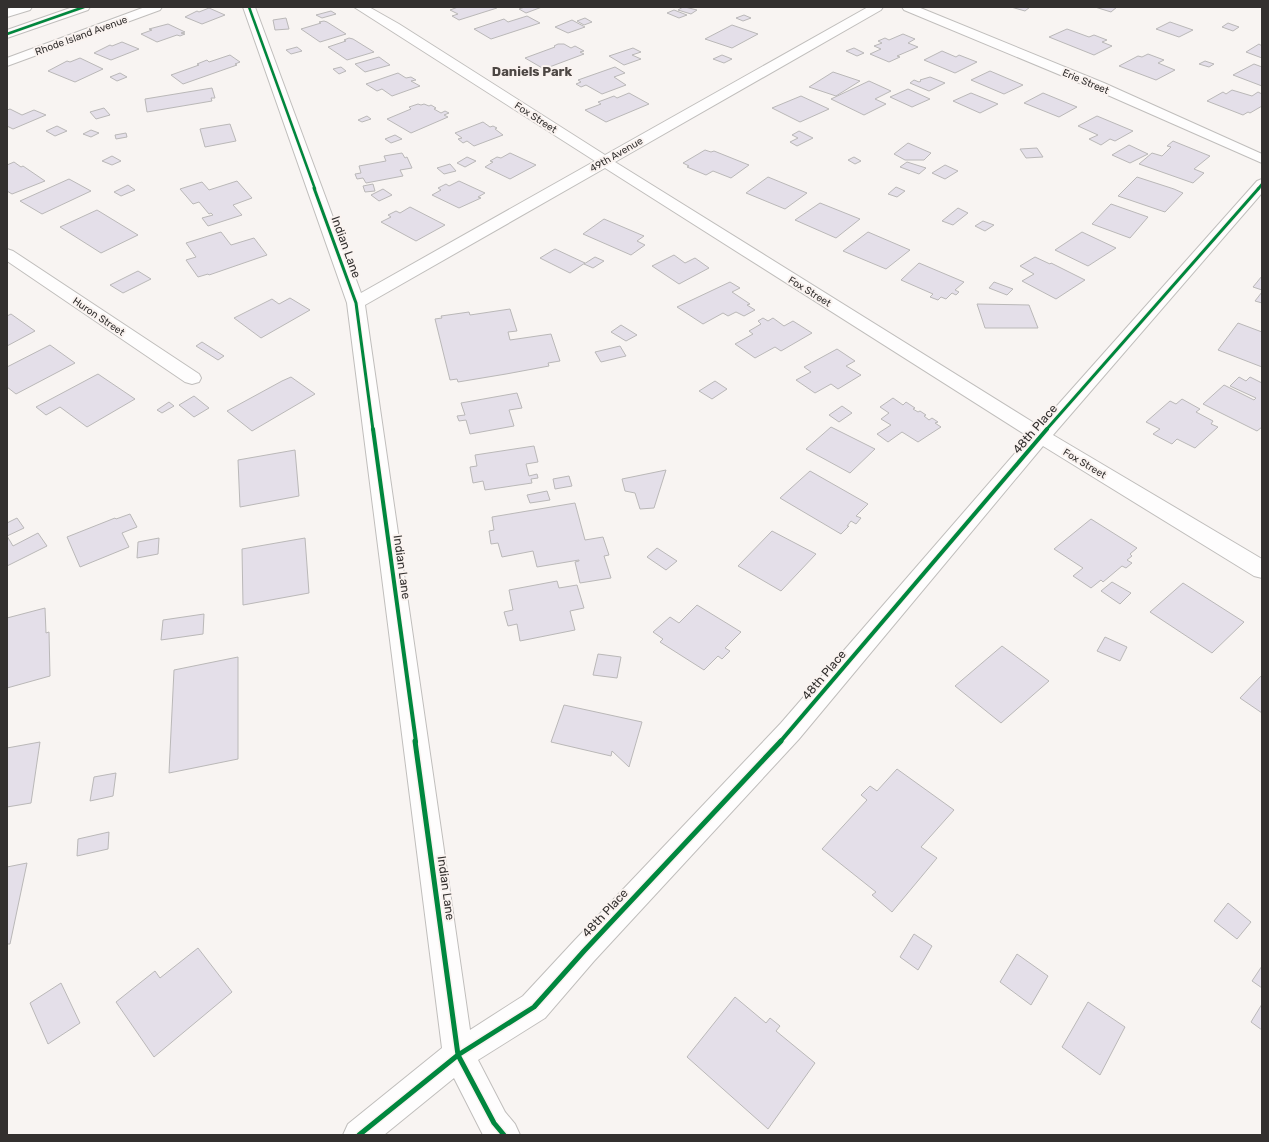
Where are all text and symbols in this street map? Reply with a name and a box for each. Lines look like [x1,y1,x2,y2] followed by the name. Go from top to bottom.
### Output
[34,14,130,58] street label: Rhode Island Avenue
[492,64,573,79] district label: Daniels Park
[1061,67,1111,97] street label: Erie Street
[512,100,559,136] street label: Fox Street
[588,135,646,175] street label: 49th Avenue
[328,214,364,280] street label: Indian Lane
[786,274,833,310] street label: Fox Street
[70,295,127,339] street label: Huron Street
[1010,401,1060,456] street label: 48th Place
[1061,446,1108,481] street label: Fox Street
[391,534,413,600] street label: Indian Lane
[799,647,849,703] street label: 48th Place
[435,855,457,921] street label: Indian Lane
[579,886,631,940] street label: 48th Place

